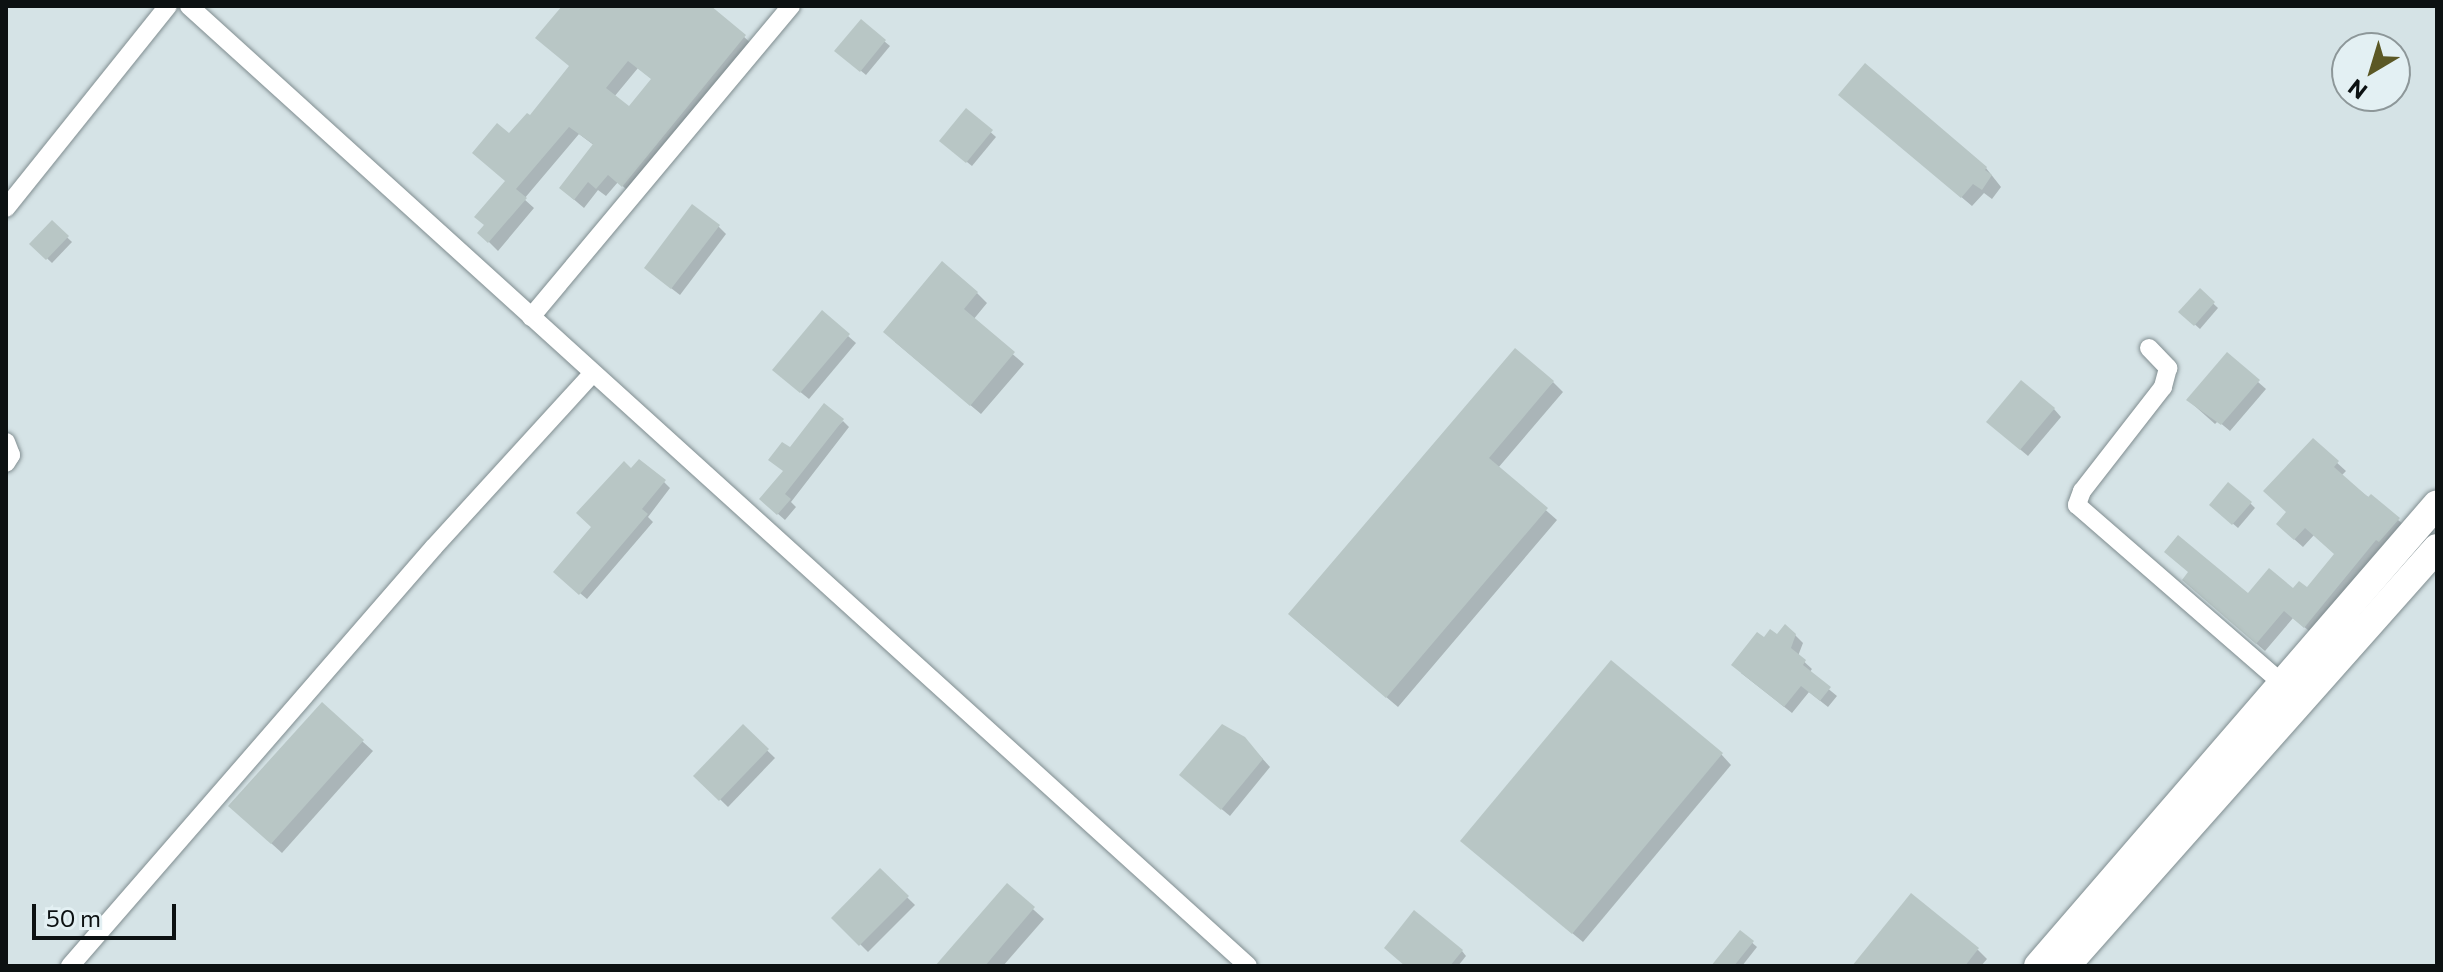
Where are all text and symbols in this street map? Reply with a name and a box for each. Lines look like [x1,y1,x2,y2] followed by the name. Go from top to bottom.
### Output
[2331,32,2411,112] north arrow
[2342,74,2372,105] text: N
[36,888,180,938] scale bar
[46,903,101,932] text: 50 m

